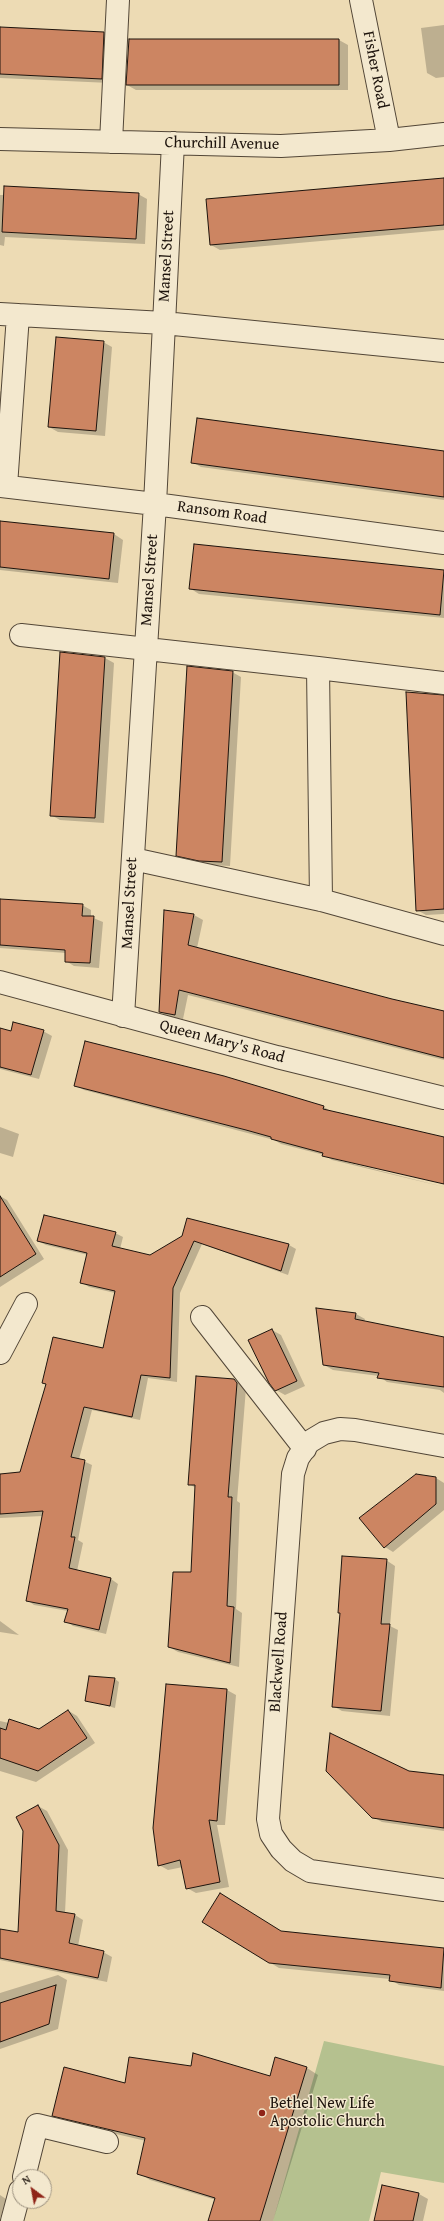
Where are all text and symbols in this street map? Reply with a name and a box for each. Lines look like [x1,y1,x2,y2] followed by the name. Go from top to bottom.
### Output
[358,30,392,110] street label: Fisher Road
[164,133,280,155] street label: Churchill Avenue
[155,210,179,302] street label: Mansel Street
[176,497,268,529] street label: Ransom Road
[137,533,163,627] street label: Mansel Street
[118,857,142,949] street label: Mansel Street
[157,1016,287,1068] street label: Queen Mary's Road
[266,1611,292,1713] street label: Blackwell Road
[270,2094,385,2132] place label: Bethel New Life Apostolic Church
[257,2108,267,2118] marker: Bethel New Life Apostolic Church
[12,2169,52,2209] north arrow
[19,2171,34,2188] text: N

